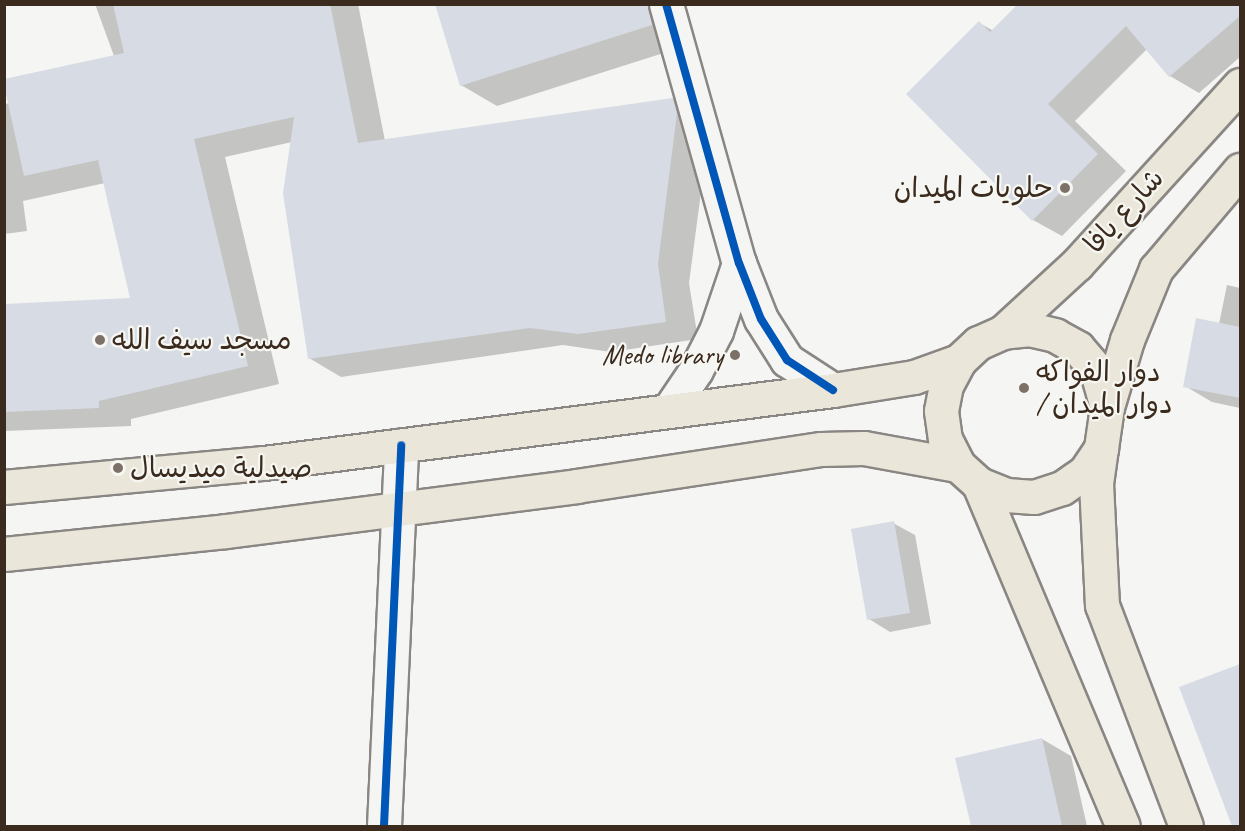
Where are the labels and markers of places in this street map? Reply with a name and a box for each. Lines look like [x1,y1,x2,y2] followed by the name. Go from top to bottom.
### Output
[894,171,1053,205] place label: حلويات الميدان
[1058,181,1072,195] marker: حلويات الميدان
[112,323,292,357] place label: مسجد سيف الله
[93,333,107,347] marker: مسجد سيف الله
[603,338,723,372] place label: Medo library
[728,348,742,362] marker: Medo library
[1036,355,1173,421] place label: دوار الفواكه / دوار الميدان
[1017,381,1031,395] marker: دوار الفواكه / دوار الميدان
[130,451,312,485] place label: صيدلية ميديسال
[111,461,125,475] marker: صيدلية ميديسال

